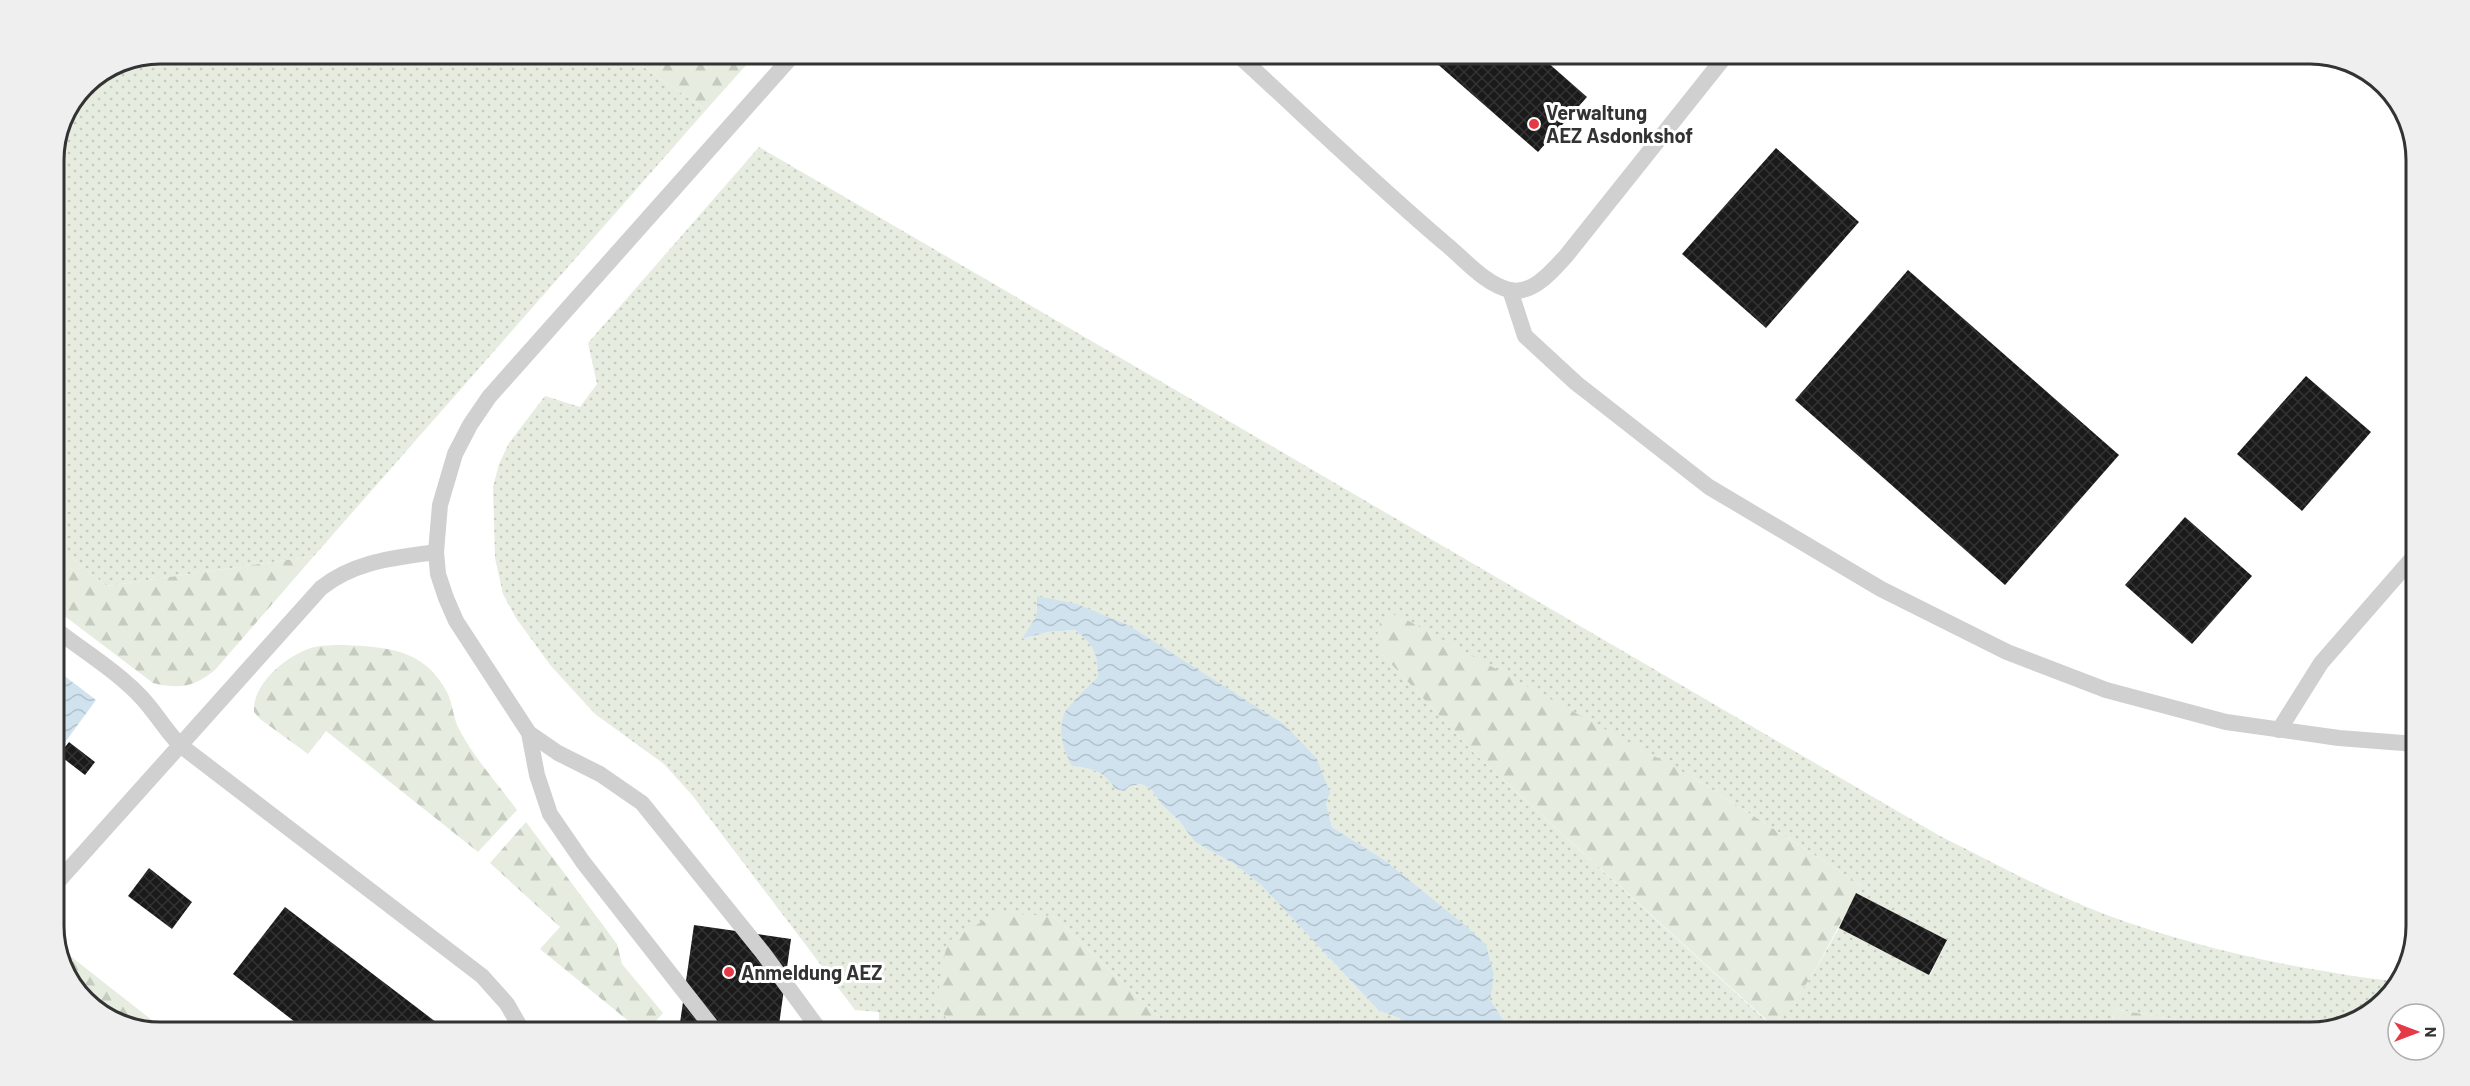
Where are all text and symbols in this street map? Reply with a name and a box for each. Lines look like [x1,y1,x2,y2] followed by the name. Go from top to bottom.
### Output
[1546,100,1693,147] place label: Verwaltung AEZ Asdonkshof
[1527,117,1541,131] marker: Verwaltung AEZ Asdonkshof
[741,960,882,984] place label: Anmeldung AEZ
[722,965,736,979] marker: Anmeldung AEZ
[2386,1002,2446,1062] north arrow
[2422,1027,2441,1037] text: N

